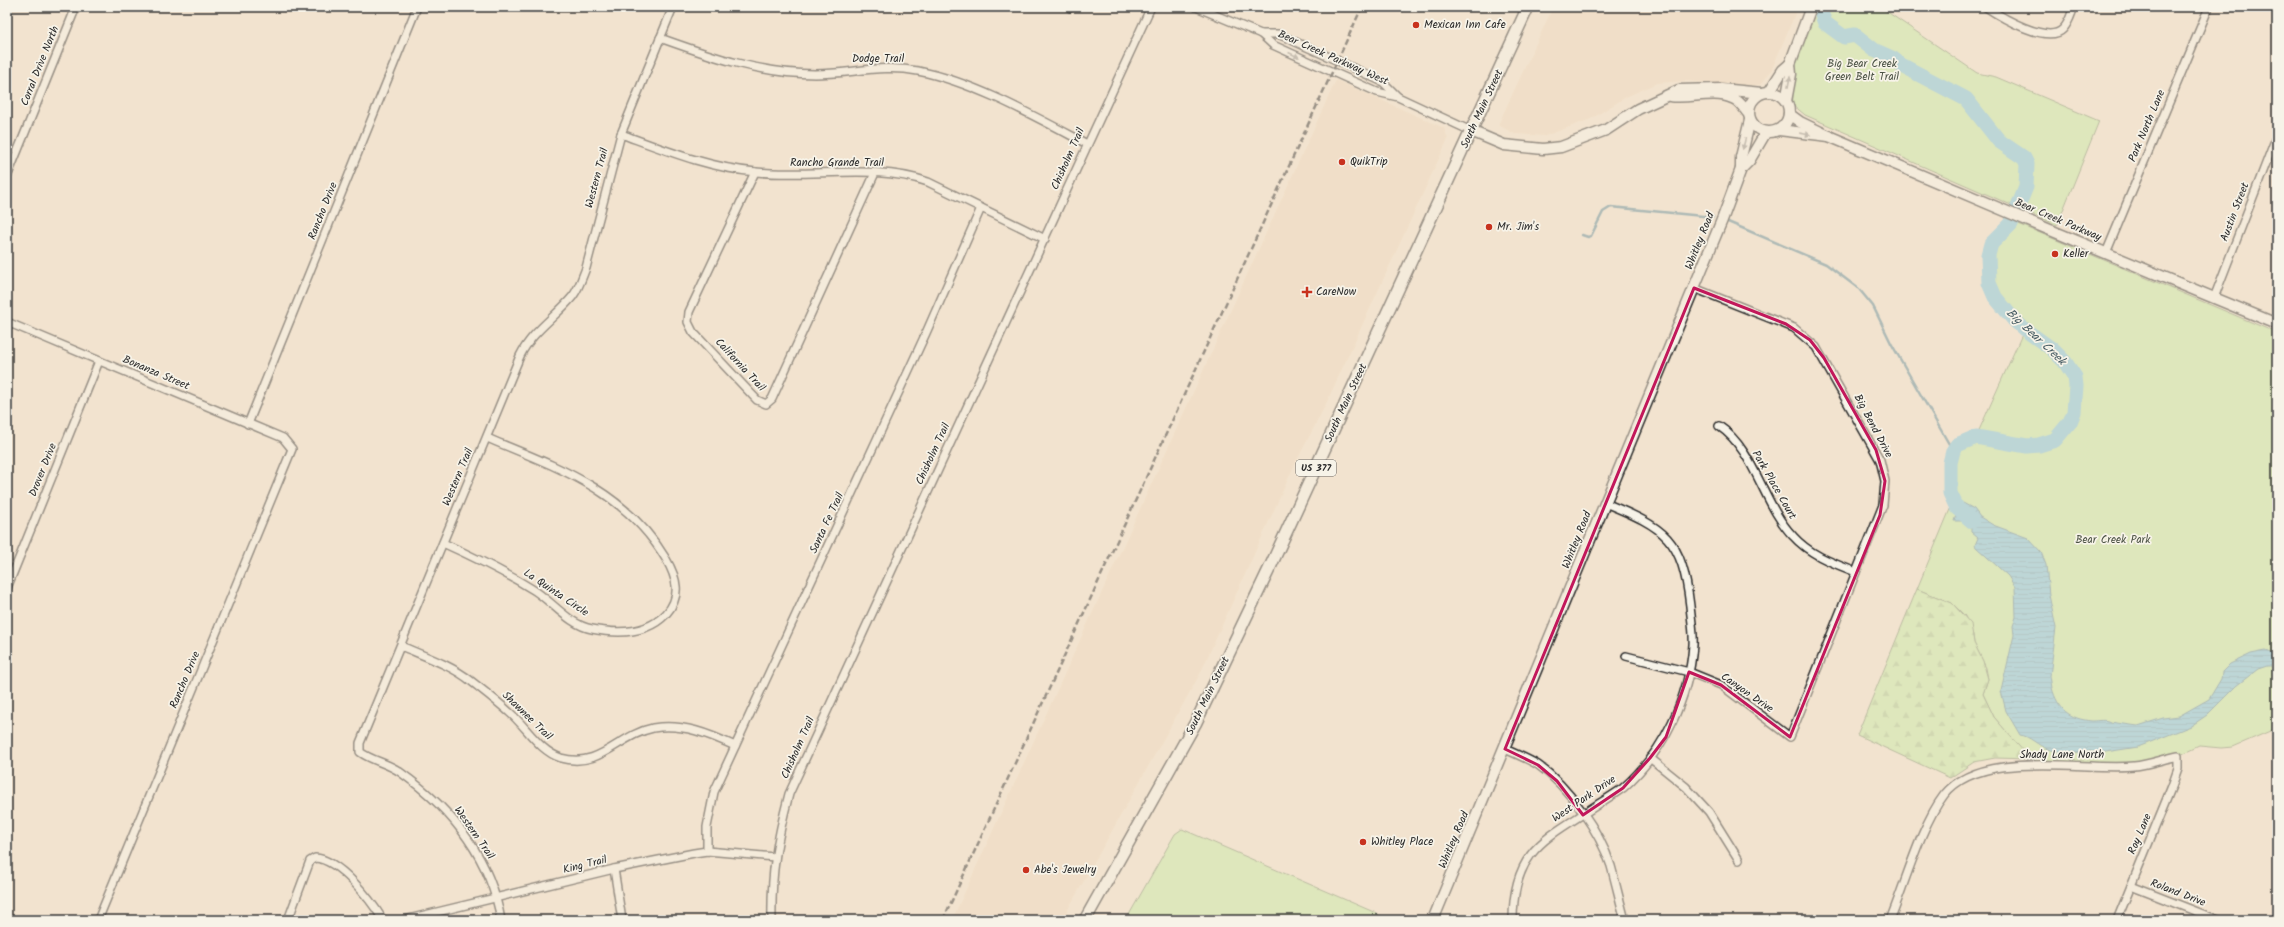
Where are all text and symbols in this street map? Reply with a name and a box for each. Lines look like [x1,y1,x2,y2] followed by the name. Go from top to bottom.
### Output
[1424,16,1506,34] place label: Mexican Inn Cafe
[1411,20,1421,30] marker: Mexican Inn Cafe
[16,23,64,109] street label: Corral Drive North
[1275,25,1392,91] street label: Bear Creek Parkway West
[852,50,904,68] street label: Dodge Trail
[1288,52,1300,58] one-way arrow
[1825,55,1899,86] park label: Big Bear Creek Green Belt Trail
[1456,66,1508,151] street label: South Main Street
[1786,76,1792,89] one-way arrow
[2124,87,2170,165] street label: Park North Lane
[1046,125,1090,193] street label: Chisholm Trail
[1799,131,1811,137] one-way arrow
[1741,139,1747,151] one-way arrow
[580,146,614,210] street label: Western Trail
[1350,153,1388,171] place label: QuikTrip
[790,154,884,172] street label: Rancho Grande Trail
[1337,157,1347,167] marker: QuikTrip
[2216,179,2255,244] street label: Austin Street
[303,180,343,242] street label: Rancho Drive
[2012,194,2105,247] street label: Bear Creek Parkway
[1680,209,1720,272] street label: Whitley Road
[1497,218,1539,236] place label: Mr. Jim's
[1484,222,1494,232] marker: Mr. Jim's
[2063,245,2090,263] place label: Keller
[2050,249,2060,259] marker: Keller
[1316,283,1357,301] place label: CareNow
[1301,286,1313,298] marker: CareNow
[2002,304,2072,371] water label: Big Bear Creek
[710,334,770,396] street label: California Trail
[120,351,193,395] street label: Bonanza Street
[1320,360,1372,445] street label: South Main Street
[1849,391,1897,461] street label: Big Bend Drive
[911,420,955,488] street label: Chisholm Trail
[24,440,62,499] street label: Drover Drive
[438,445,478,509] street label: Western Trail
[1747,447,1801,524] street label: Park Place Court
[1296,460,1336,476] road number: US 377
[805,489,849,557] street label: Santa Fe Trail
[1557,508,1597,571] street label: Whitley Road
[2076,531,2151,549] park label: Bear Creek Park
[520,564,592,622] street label: La Quinta Circle
[165,649,205,711] street label: Rancho Drive
[1181,653,1235,738] street label: South Main Street
[1717,668,1777,718] street label: Canyon Drive
[498,687,557,745] street label: Shawnee Trail
[776,714,820,782] street label: Chisholm Trail
[2020,746,2104,764] street label: Shady Lane North
[1548,771,1620,827] street label: West Park Drive
[449,803,499,864] street label: Western Trail
[1434,808,1474,871] street label: Whitley Road
[2123,811,2157,857] street label: Roy Lane
[1371,833,1433,851] place label: Whitley Place
[1358,837,1368,847] marker: Whitley Place
[561,851,609,879] street label: King Trail
[1034,861,1097,879] place label: Abe's Jewelry
[1021,865,1031,875] marker: Abe's Jewelry
[2148,874,2208,912] street label: Roland Drive

